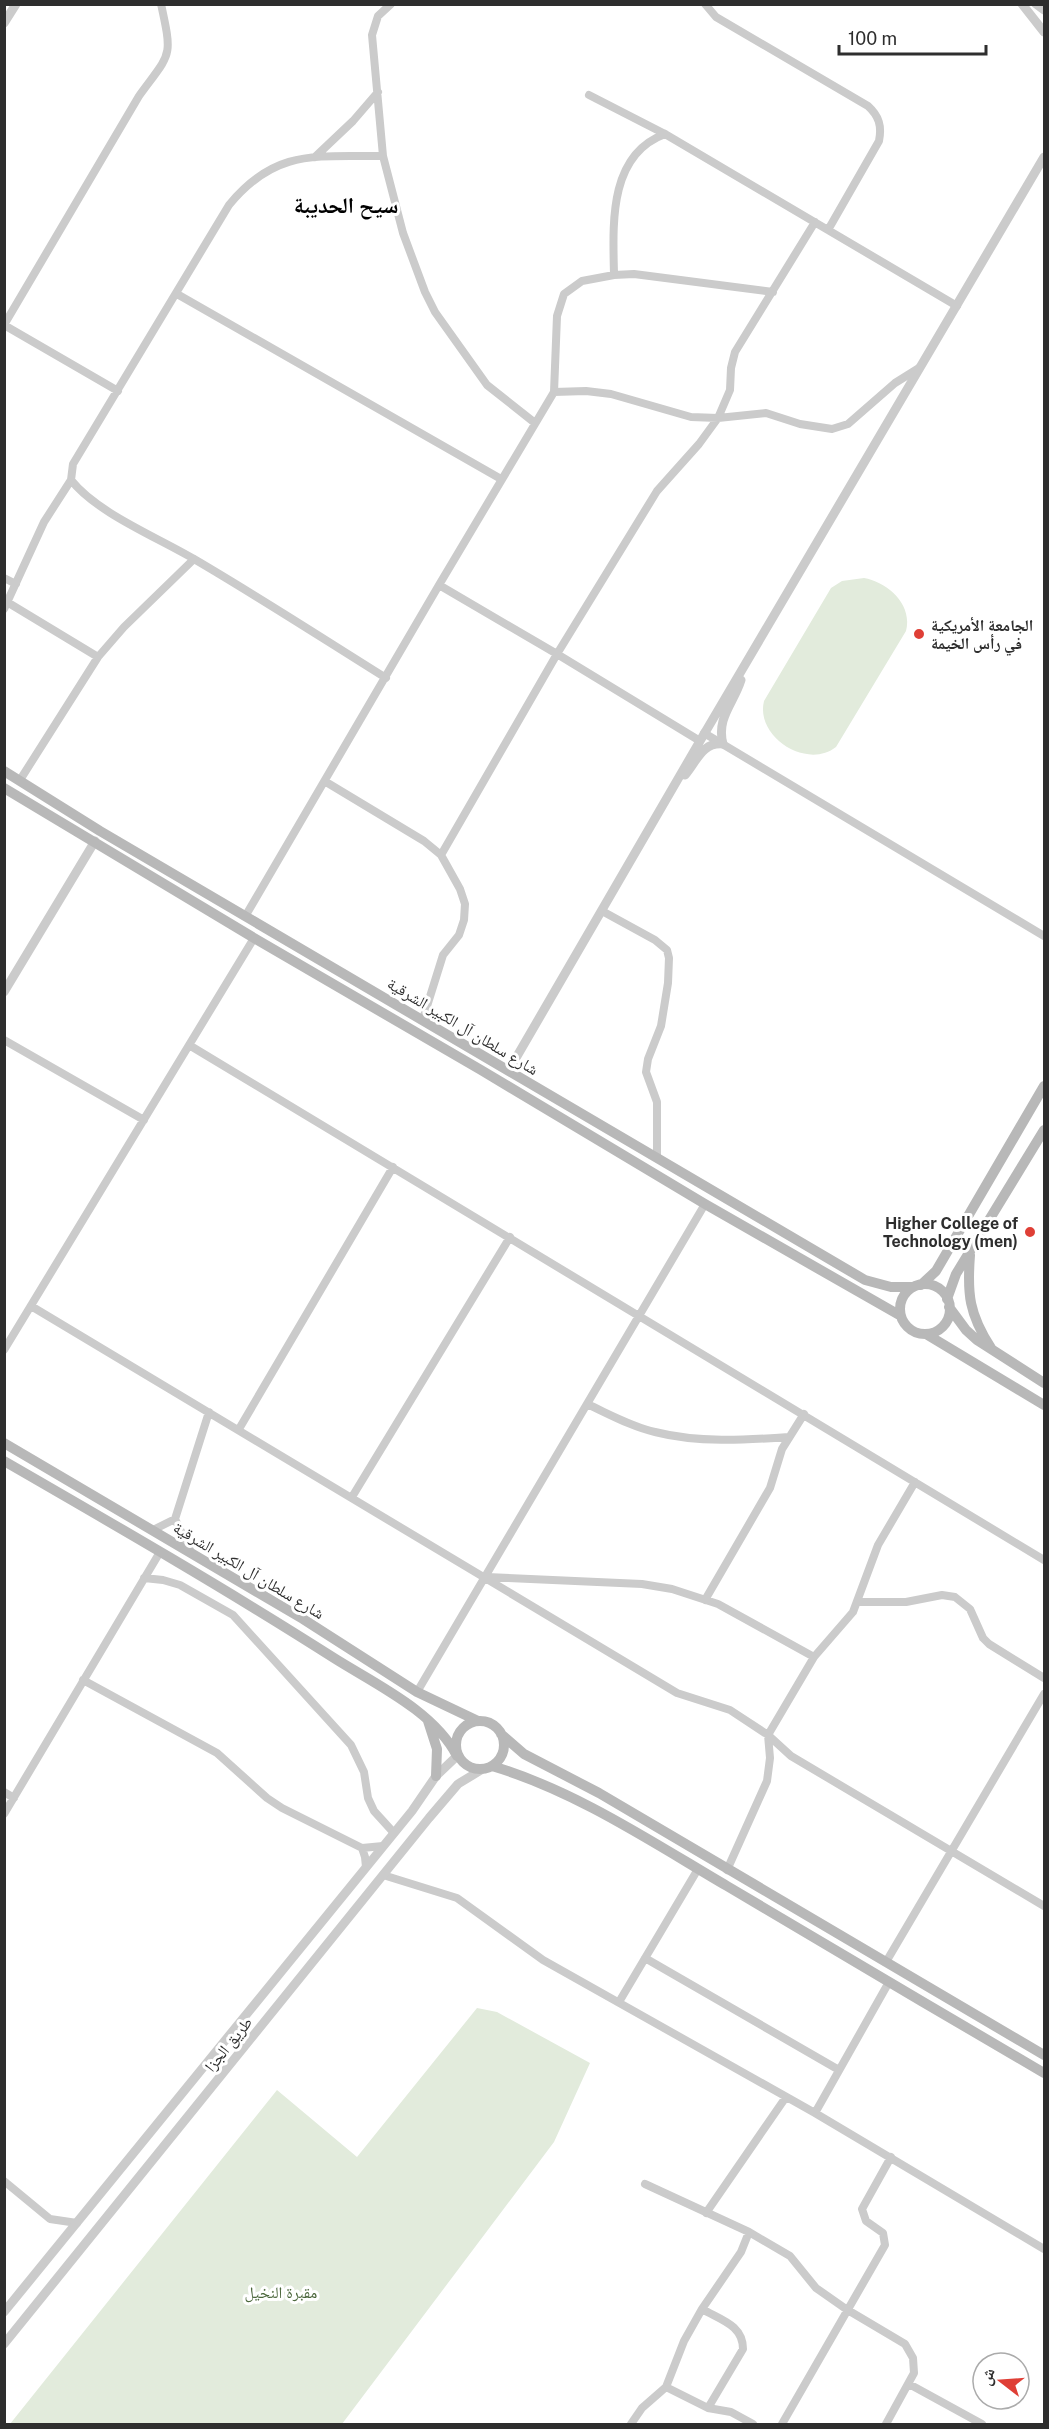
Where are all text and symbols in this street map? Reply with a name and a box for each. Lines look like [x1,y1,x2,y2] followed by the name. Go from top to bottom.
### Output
[839,18,986,56] scale bar
[848,28,897,49] text: 100 m
[294,192,398,220] district label: سيح الحديبة
[931,616,1033,656] place label: الجامعة الأمريكية في رأس الخيمة
[912,627,926,641] marker: الجامعة الأمريكية في رأس الخيمة
[383,974,542,1080] street label: شارع سلطان آل الكبير الشرقية
[883,1214,1019,1251] place label: Higher College of Technology (men)
[1023,1225,1037,1239] marker: Higher College of Technology (men)
[169,1518,328,1624] street label: شارع سلطان آل الكبير الشرقية
[201,2013,257,2076] street label: طريق الجزا
[245,2283,317,2303] park label: مقبرة النخيل
[971,2351,1031,2411] north arrow
[976,2366,999,2388] text: ش

